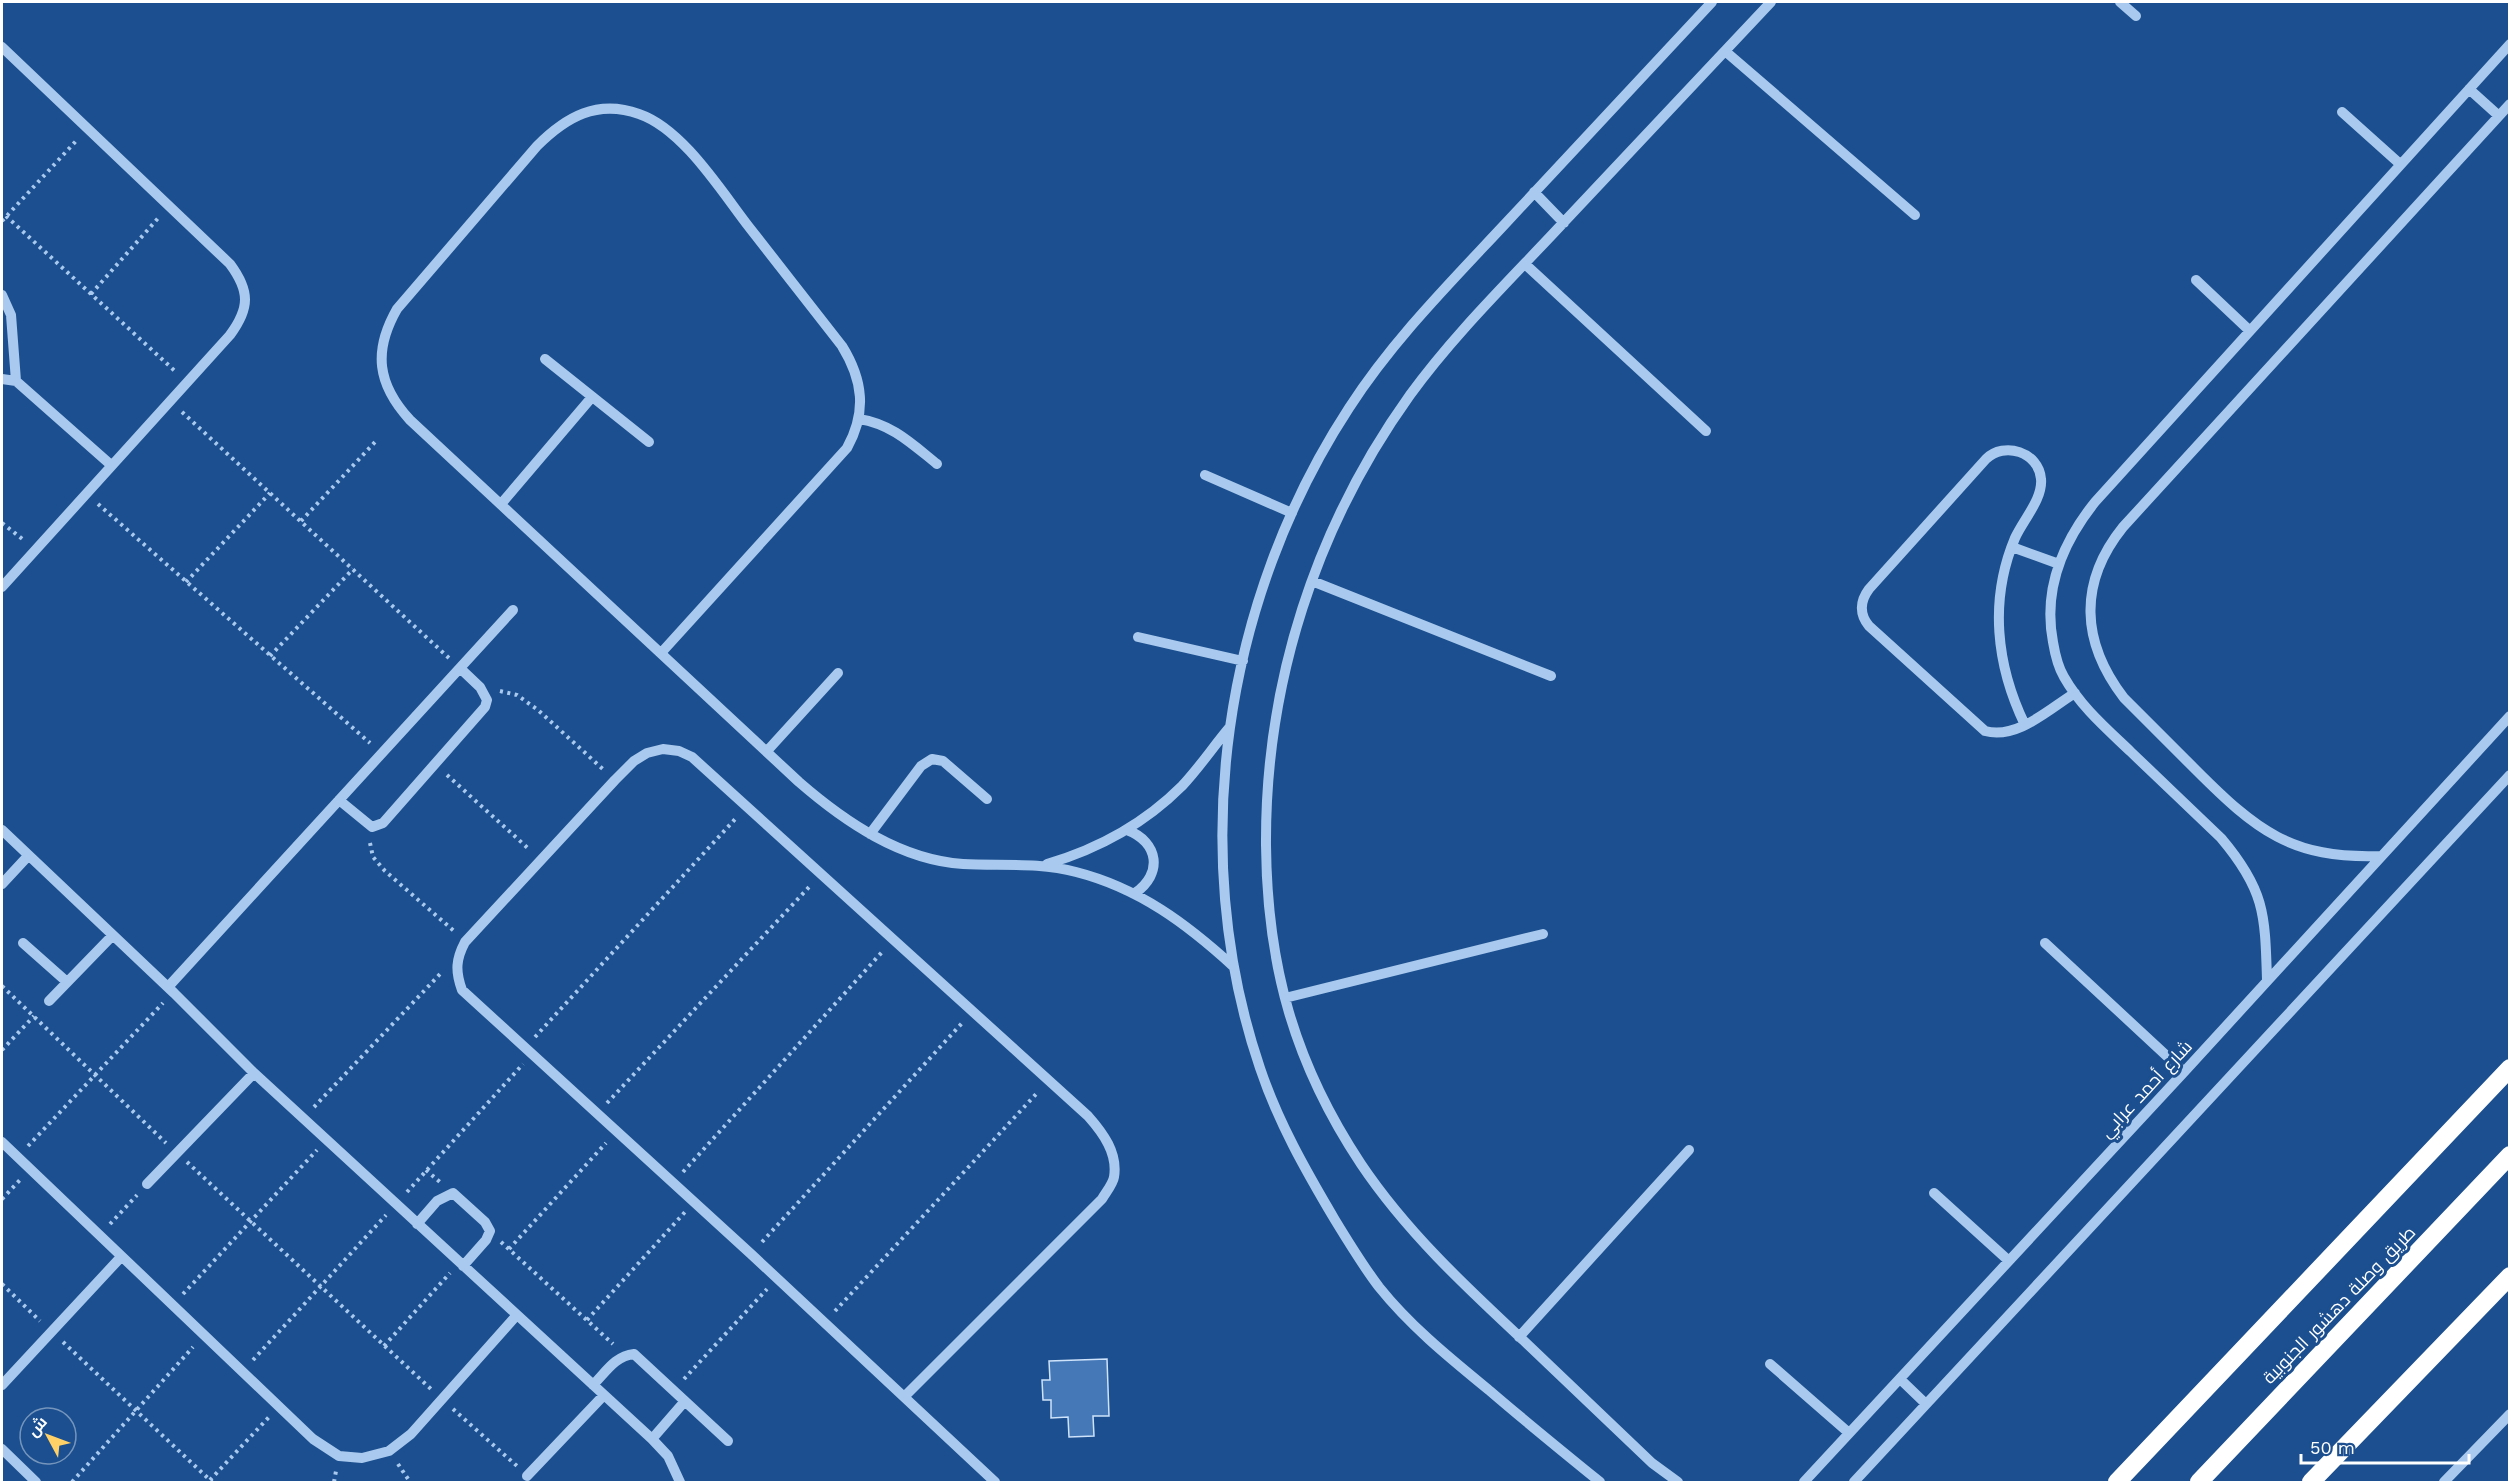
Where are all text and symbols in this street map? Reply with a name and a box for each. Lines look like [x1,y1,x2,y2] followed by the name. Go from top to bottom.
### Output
[2095,1036,2199,1144] street label: شارع أحمد عرابي
[2258,1222,2421,1389] street label: طريق وصلة دهشور الجنوبية
[18,1406,78,1466] north arrow
[23,1413,51,1440] text: ش
[2301,1427,2469,1465] scale bar
[2310,1437,2355,1458] text: 50 m

